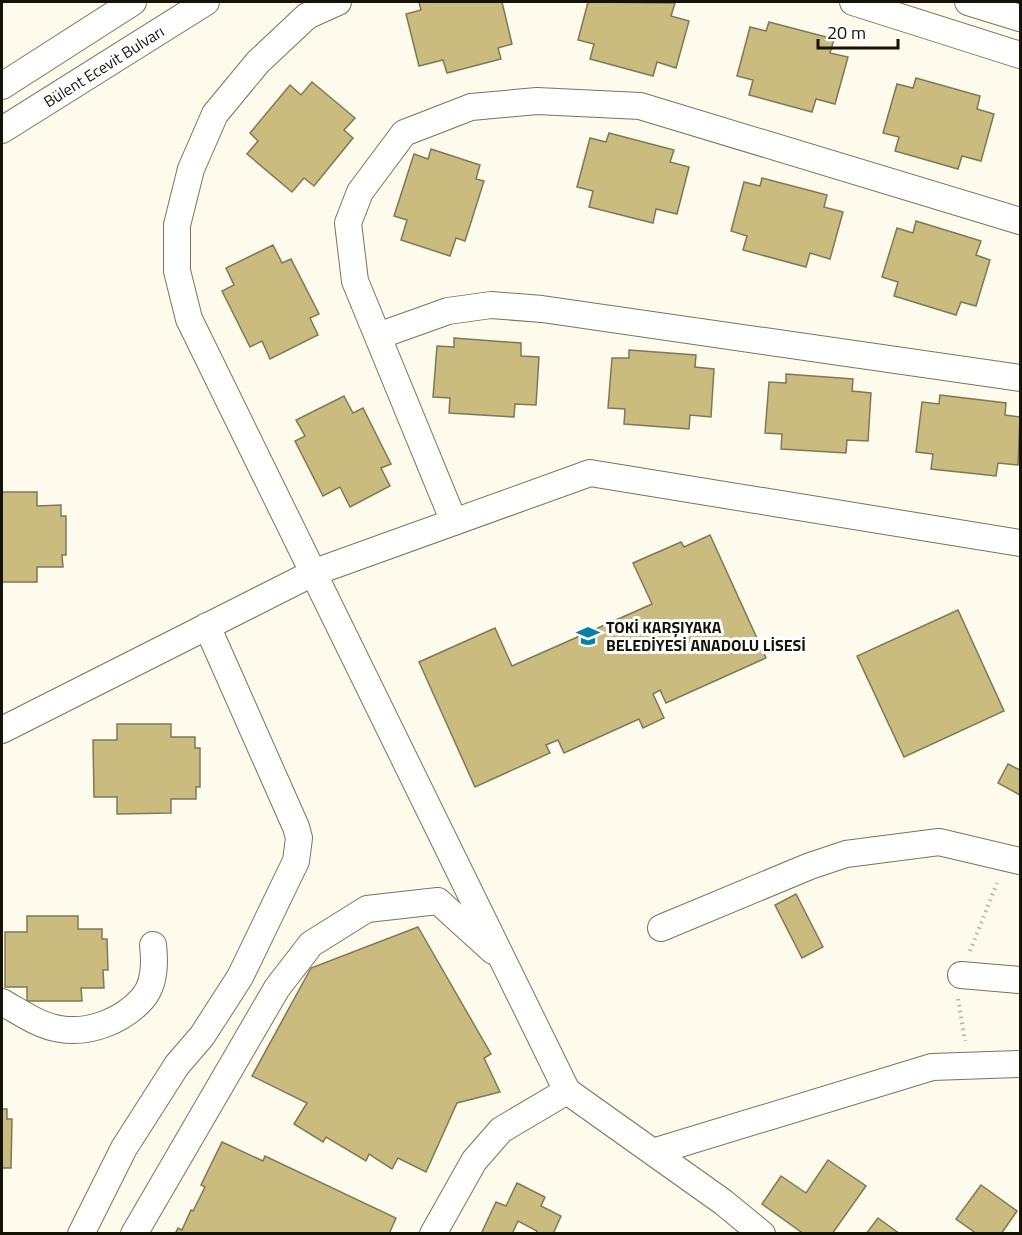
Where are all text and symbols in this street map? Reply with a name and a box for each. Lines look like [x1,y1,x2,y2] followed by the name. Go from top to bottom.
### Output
[818,12,898,50] scale bar
[39,19,169,113] street label: Bülent Ecevit Bulvarı
[827,19,866,46] text: 20 m
[606,615,806,657] place label: TOKİ KARŞIYAKA BELEDİYESİ ANADOLU LİSESİ
[575,623,601,649] school or university icon: TOKİ KARŞIYAKA BELEDİYESİ ANADOLU LİSESİ

